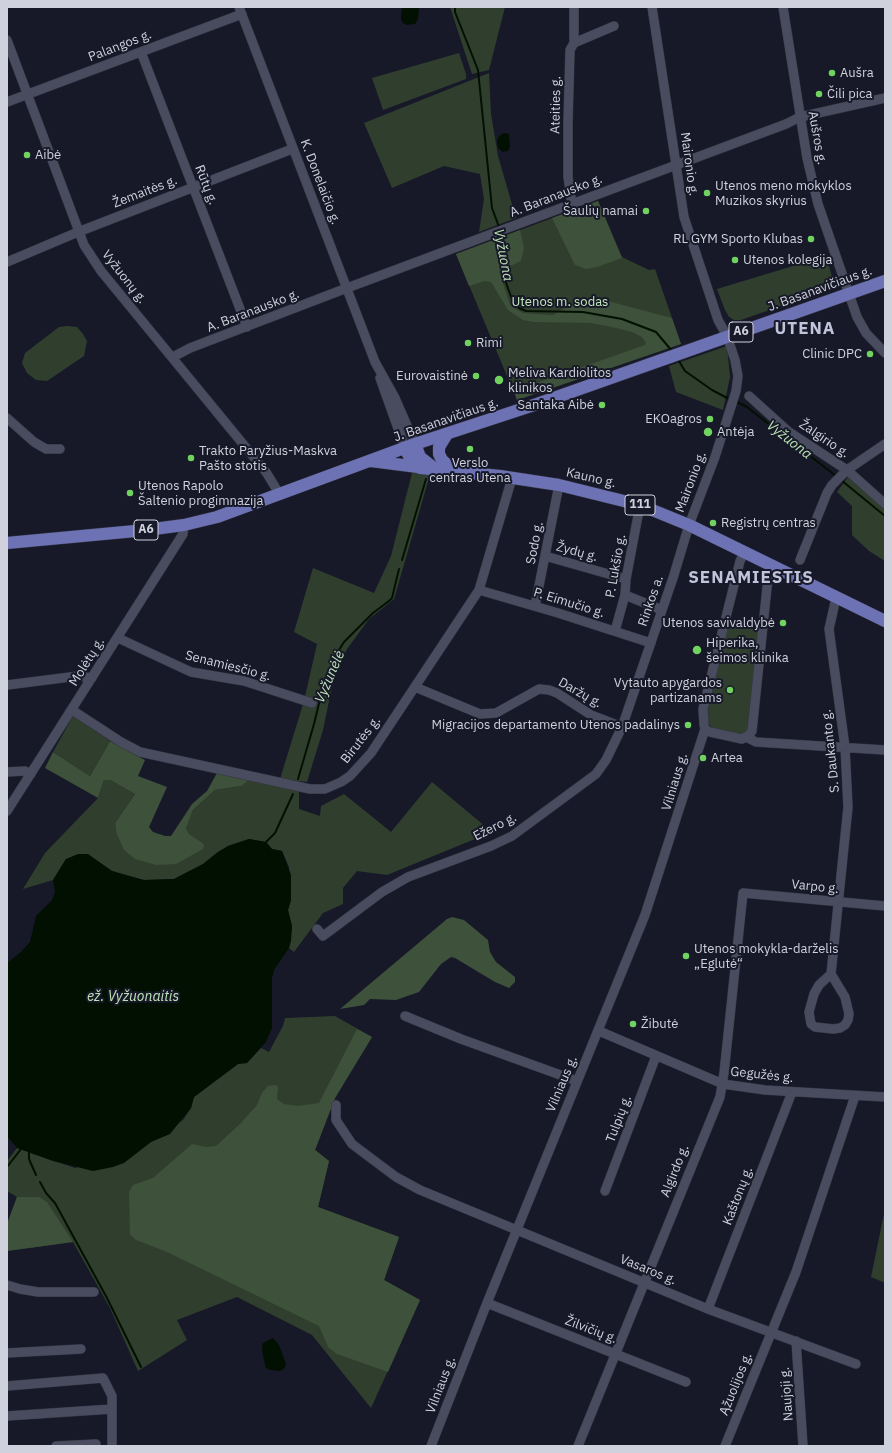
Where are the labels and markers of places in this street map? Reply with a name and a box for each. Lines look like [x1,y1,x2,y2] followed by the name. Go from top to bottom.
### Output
[840,65,874,81] place label: Aušra
[827,68,837,78] marker: Aušra
[827,86,872,102] place label: Čili pica
[814,89,824,99] marker: Čili pica
[35,147,61,163] place label: Aibė
[22,150,32,160] marker: Aibė
[715,178,852,209] place label: Utenos meno mokyklos Muzikos skyrius
[702,188,712,198] marker: Utenos meno mokyklos Muzikos skyrius
[563,203,638,219] place label: Šaulių namai
[641,206,651,216] marker: Šaulių namai
[673,231,803,247] place label: RL GYM Sporto Klubas
[806,234,816,244] marker: RL GYM Sporto Klubas
[743,252,832,268] place label: Utenos kolegija
[730,255,740,265] marker: Utenos kolegija
[476,335,502,351] place label: Rimi
[463,338,473,348] marker: Rimi
[802,346,862,362] place label: Clinic DPC
[865,349,875,359] marker: Clinic DPC
[508,365,611,396] place label: Meliva Kardiolitos klinikos
[396,368,468,384] place label: Eurovaistinė
[471,371,481,381] marker: Eurovaistinė
[493,374,505,386] marker: Meliva Kardiolitos klinikos
[518,397,594,413] place label: Santaka Aibė
[597,400,607,410] marker: Santaka Aibė
[645,411,702,427] place label: EKOagros
[705,414,715,424] marker: EKOagros
[717,424,755,440] place label: Antėja
[702,426,714,438] marker: Antėja
[199,443,337,474] place label: Trakto Paryžius-Maskva Pašto stotis
[465,444,475,454] marker: Verslo centras Utena
[186,453,196,463] marker: Trakto Paryžius-Maskva Pašto stotis
[429,455,511,486] place label: Verslo centras Utena
[138,478,263,509] place label: Utenos Rapolo Šaltenio progimnazija
[125,488,135,498] marker: Utenos Rapolo Šaltenio progimnazija
[721,515,816,531] place label: Registrų centras
[708,518,718,528] marker: Registrų centras
[662,615,775,631] place label: Utenos savivaldybė
[778,618,788,628] marker: Utenos savivaldybė
[706,635,789,666] place label: Hiperika, šeimos klinika
[691,644,703,656] marker: Hiperika, šeimos klinika
[614,675,722,706] place label: Vytauto apygardos partizanams
[725,685,735,695] marker: Vytauto apygardos partizanams
[431,717,680,733] place label: Migracijos departamento Utenos padalinys
[683,720,693,730] marker: Migracijos departamento Utenos padalinys
[711,750,743,766] place label: Artea
[698,753,708,763] marker: Artea
[694,941,838,972] place label: Utenos mokykla-darželis „Eglutė“
[681,951,691,961] marker: Utenos mokykla-darželis „Eglutė“
[641,1016,678,1032] place label: Žibutė
[628,1019,638,1029] marker: Žibutė

